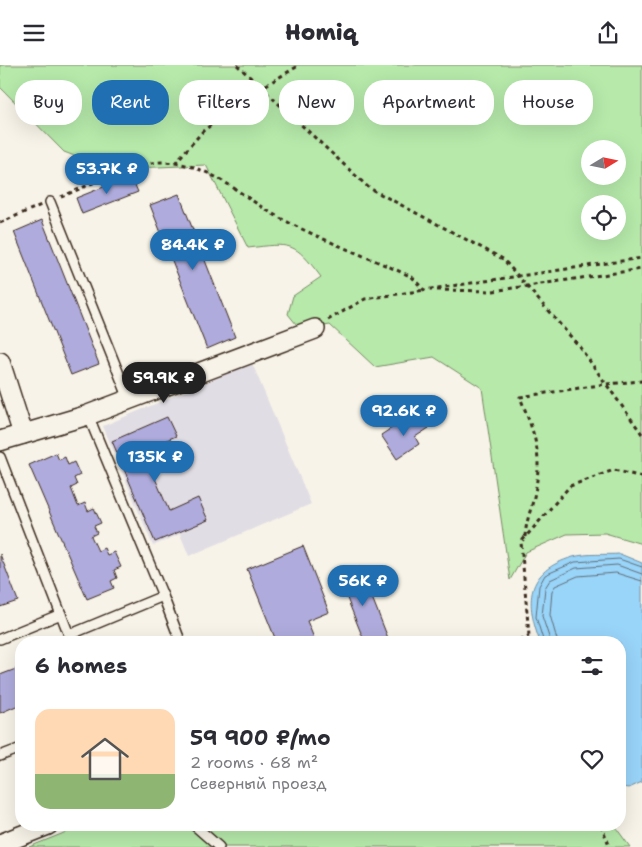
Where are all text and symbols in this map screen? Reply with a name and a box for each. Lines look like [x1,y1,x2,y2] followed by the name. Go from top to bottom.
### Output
[285,18,357,47] text: Homiq
[20,19,48,47] icon: menu
[594,19,622,47] icon: share
[15,80,82,125] chip: Buy
[92,80,169,125] chip: Rent
[179,80,269,125] chip: Filters
[279,80,354,125] chip: New
[364,80,494,125] chip: Apartment
[504,80,593,125] chip: House
[581,140,626,185] north arrow
[581,140,626,240] map controls
[61,153,153,195] pin: 53.7K ₽
[76,158,138,179] text: 53.7K ₽
[581,195,626,240] button: locate
[147,229,239,271] pin: 84.4K ₽
[161,234,225,255] text: 84.4K ₽
[118,361,210,404] pin: 59.9K ₽
[133,367,195,388] text: 59.9K ₽
[358,395,450,437] pin: 92.6K ₽
[371,400,437,421] text: 92.6K ₽
[114,441,196,483] pin: 135K ₽
[127,446,183,467] text: 135K ₽
[328,565,398,607] pin: 56K ₽
[339,570,387,591] text: 56K ₽
[35,652,127,680] text: 6 homes
[578,652,606,680] icon: filters
[190,724,331,752] text: 59 900 ₽/mo
[75,729,135,789] icon: home
[578,745,606,773] icon: heart
[190,752,318,773] text: 2 rooms · 68 m²
[190,773,327,794] text: Северный проезд

